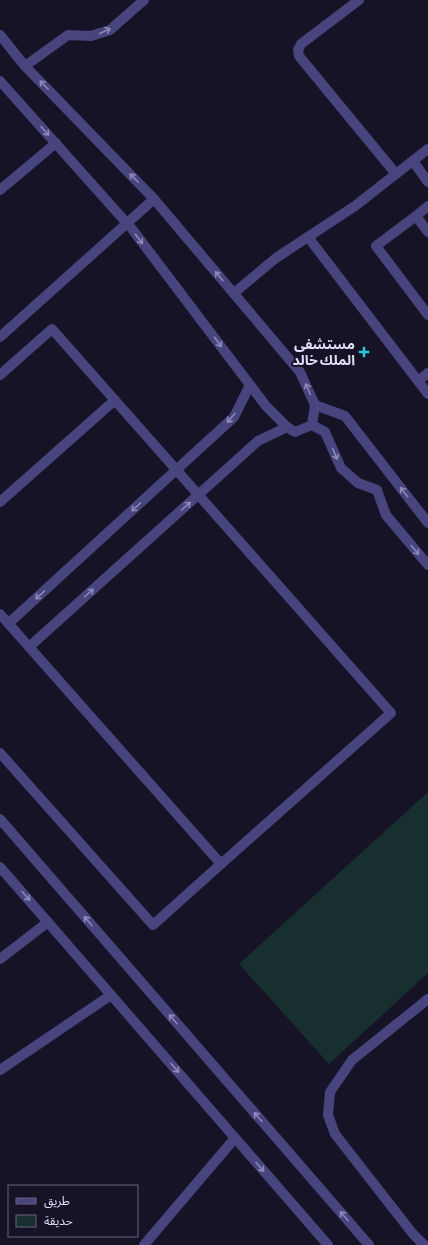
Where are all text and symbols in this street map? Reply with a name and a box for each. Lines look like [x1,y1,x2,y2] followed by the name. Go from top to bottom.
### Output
[99,26,111,34] one-way arrow
[39,80,49,90] one-way arrow
[40,125,49,136] one-way arrow
[129,173,139,183] one-way arrow
[135,233,144,244] one-way arrow
[215,271,224,281] one-way arrow
[293,336,355,368] place label: مستشفى الملك خالد
[214,337,222,348] one-way arrow
[358,346,370,358] marker: مستشفى الملك خالد
[303,383,311,395] one-way arrow
[227,413,236,423] one-way arrow
[332,448,339,460] one-way arrow
[400,487,408,498] one-way arrow
[181,501,191,511] one-way arrow
[131,502,141,512] one-way arrow
[410,544,419,555] one-way arrow
[84,588,95,597] one-way arrow
[35,590,45,599] one-way arrow
[21,891,30,901] one-way arrow
[84,915,93,926] one-way arrow
[169,1014,178,1024] one-way arrow
[170,1063,179,1074] one-way arrow
[254,1112,263,1123] one-way arrow
[255,1161,264,1171] one-way arrow
[8,1185,138,1237] legend
[44,1194,70,1209] text: طريق
[339,1210,348,1221] one-way arrow
[44,1214,73,1228] text: حديقة

